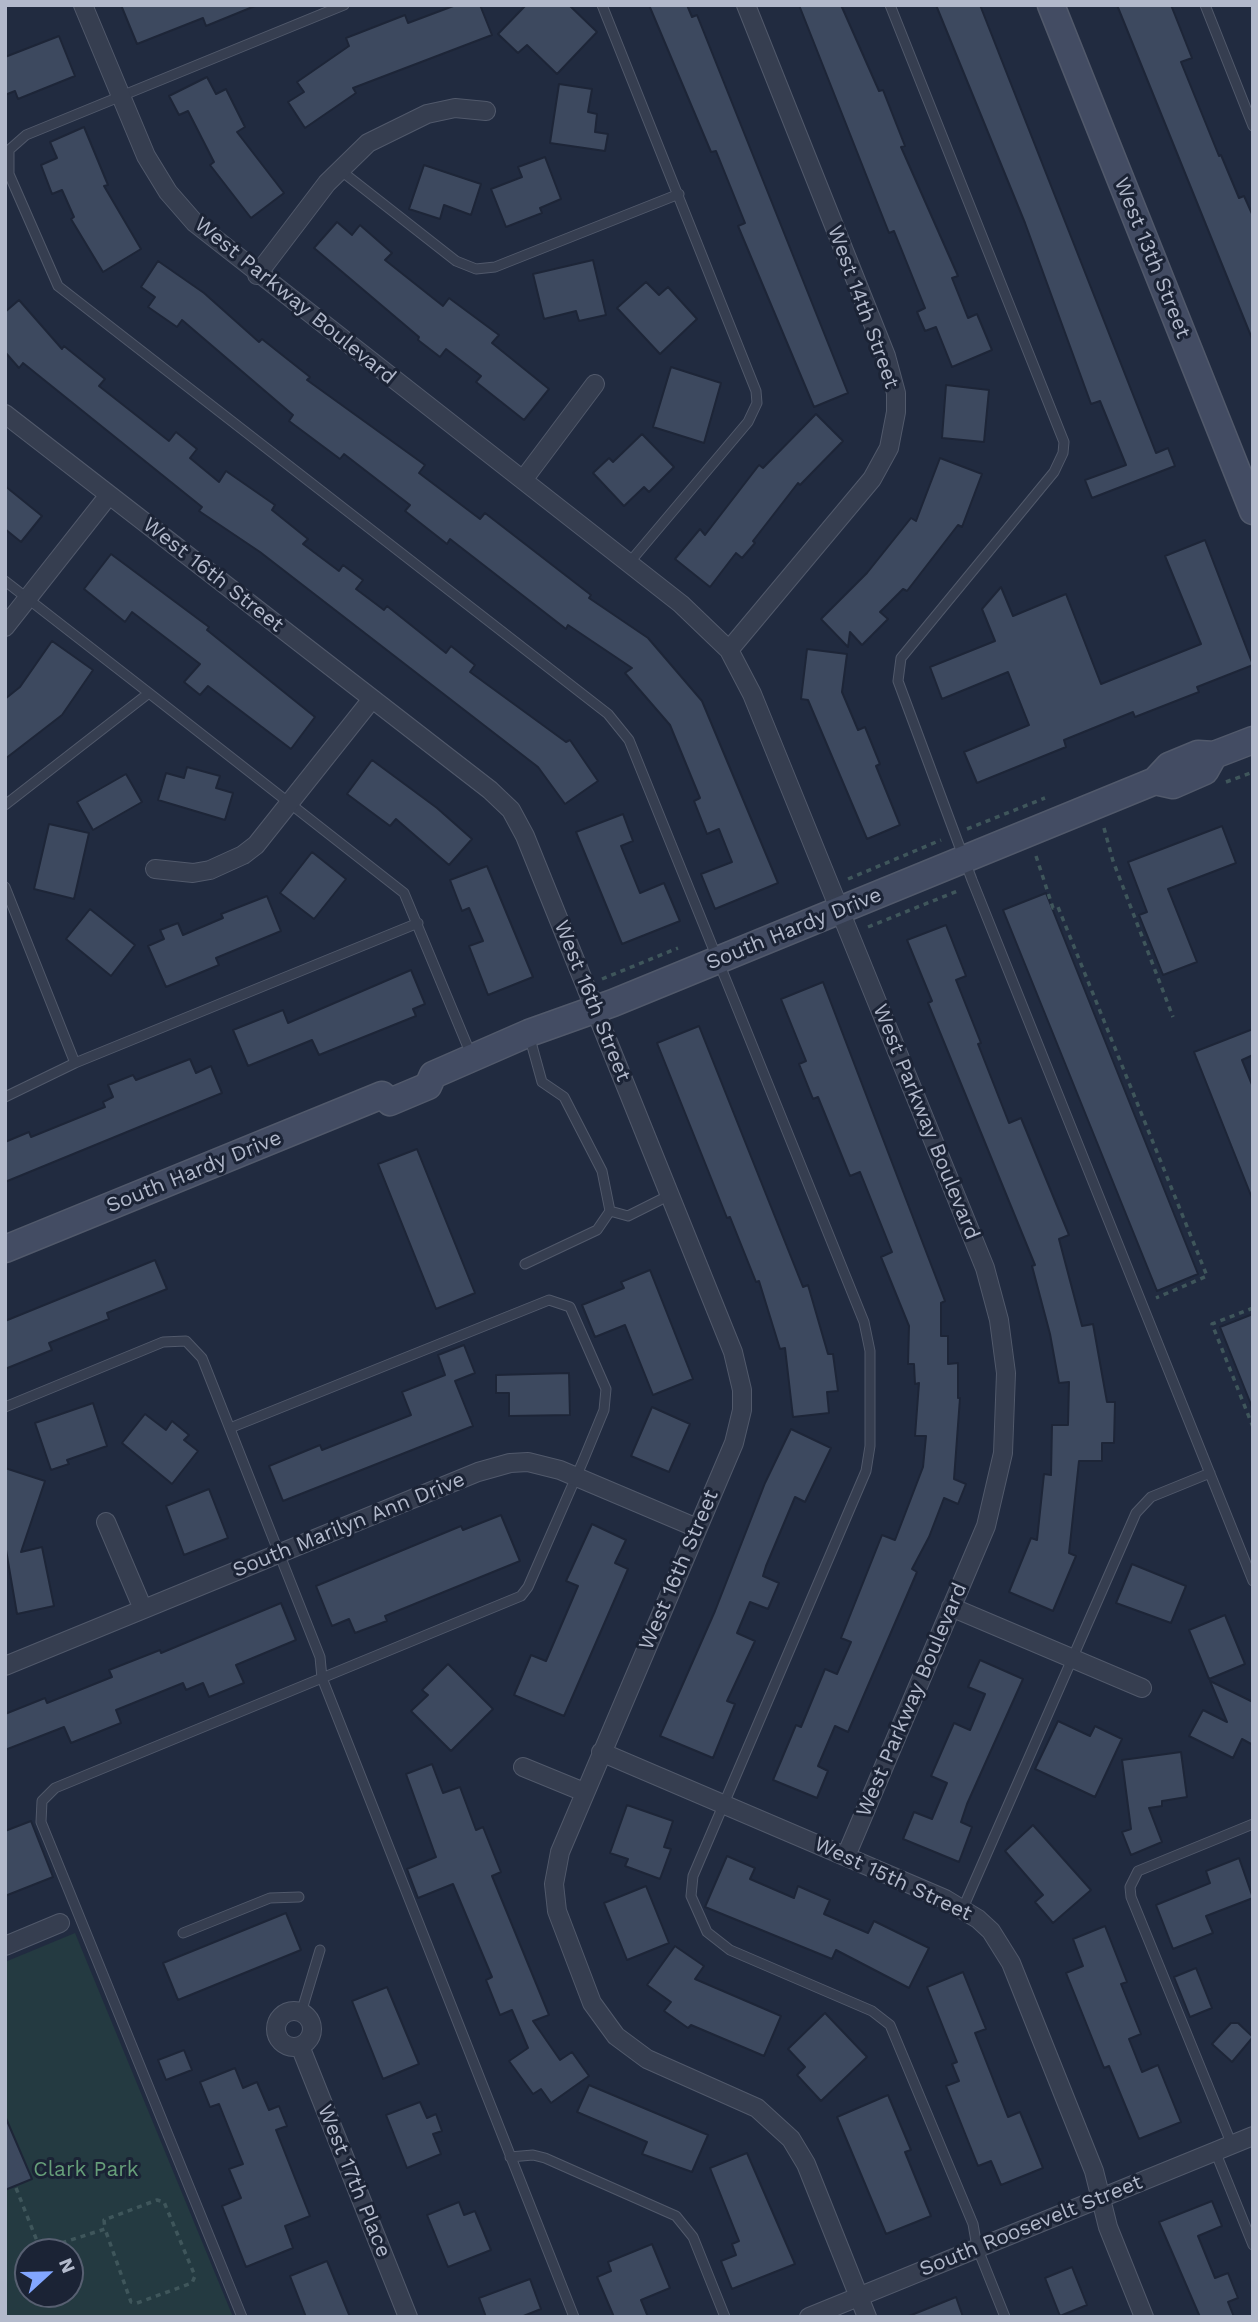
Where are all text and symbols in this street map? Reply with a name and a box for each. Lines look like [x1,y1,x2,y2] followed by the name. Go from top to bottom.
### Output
[1108,174,1196,342] street label: West 13th Street
[189,212,401,390] street label: West Parkway Boulevard
[822,222,904,392] street label: West 14th Street
[138,512,288,638] street label: West 16th Street
[703,882,885,976] street label: South Hardy Drive
[548,917,636,1085] street label: West 16th Street
[867,1001,985,1243] street label: West Parkway Boulevard
[103,1125,285,1219] street label: South Hardy Drive
[229,1467,469,1583] street label: South Marilyn Ann Drive
[634,1486,724,1654] street label: West 16th Street
[851,1579,973,1821] street label: West Parkway Boulevard
[810,1831,976,1927] street label: West 15th Street
[312,2101,396,2261] street label: West 17th Place
[33,2157,139,2183] park label: Clark Park
[916,2170,1146,2282] street label: South Roosevelt Street
[14,2238,84,2308] north arrow
[54,2255,80,2277] text: N

